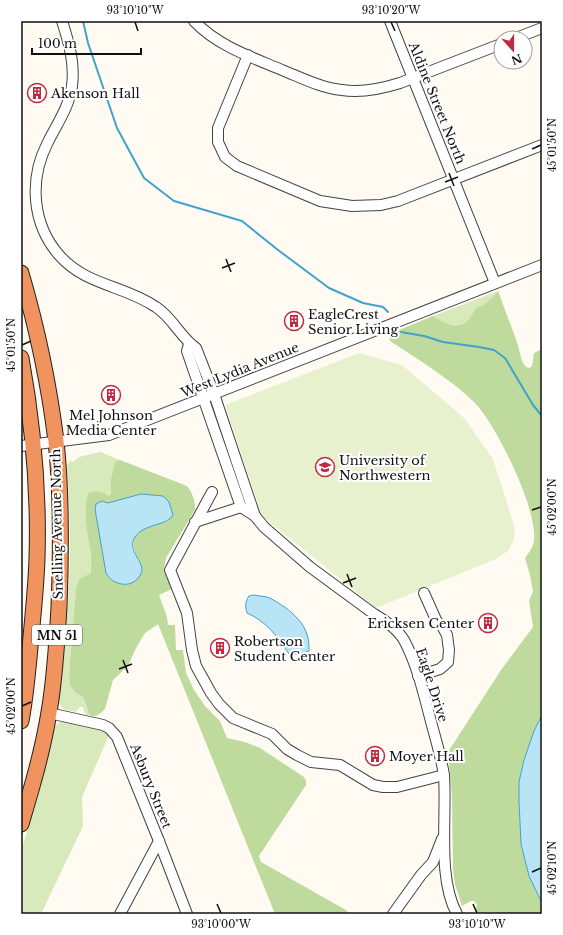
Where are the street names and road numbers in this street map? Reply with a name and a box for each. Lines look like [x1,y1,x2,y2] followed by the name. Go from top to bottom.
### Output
[404,38,469,167] street label: Aldine Street North
[178,339,302,402] street label: West Lydia Avenue
[47,449,67,599] street label: Snelling Avenue North
[32,625,82,645] road number: MN 51
[412,646,452,724] street label: Eagle Drive
[126,740,176,831] street label: Asbury Street

